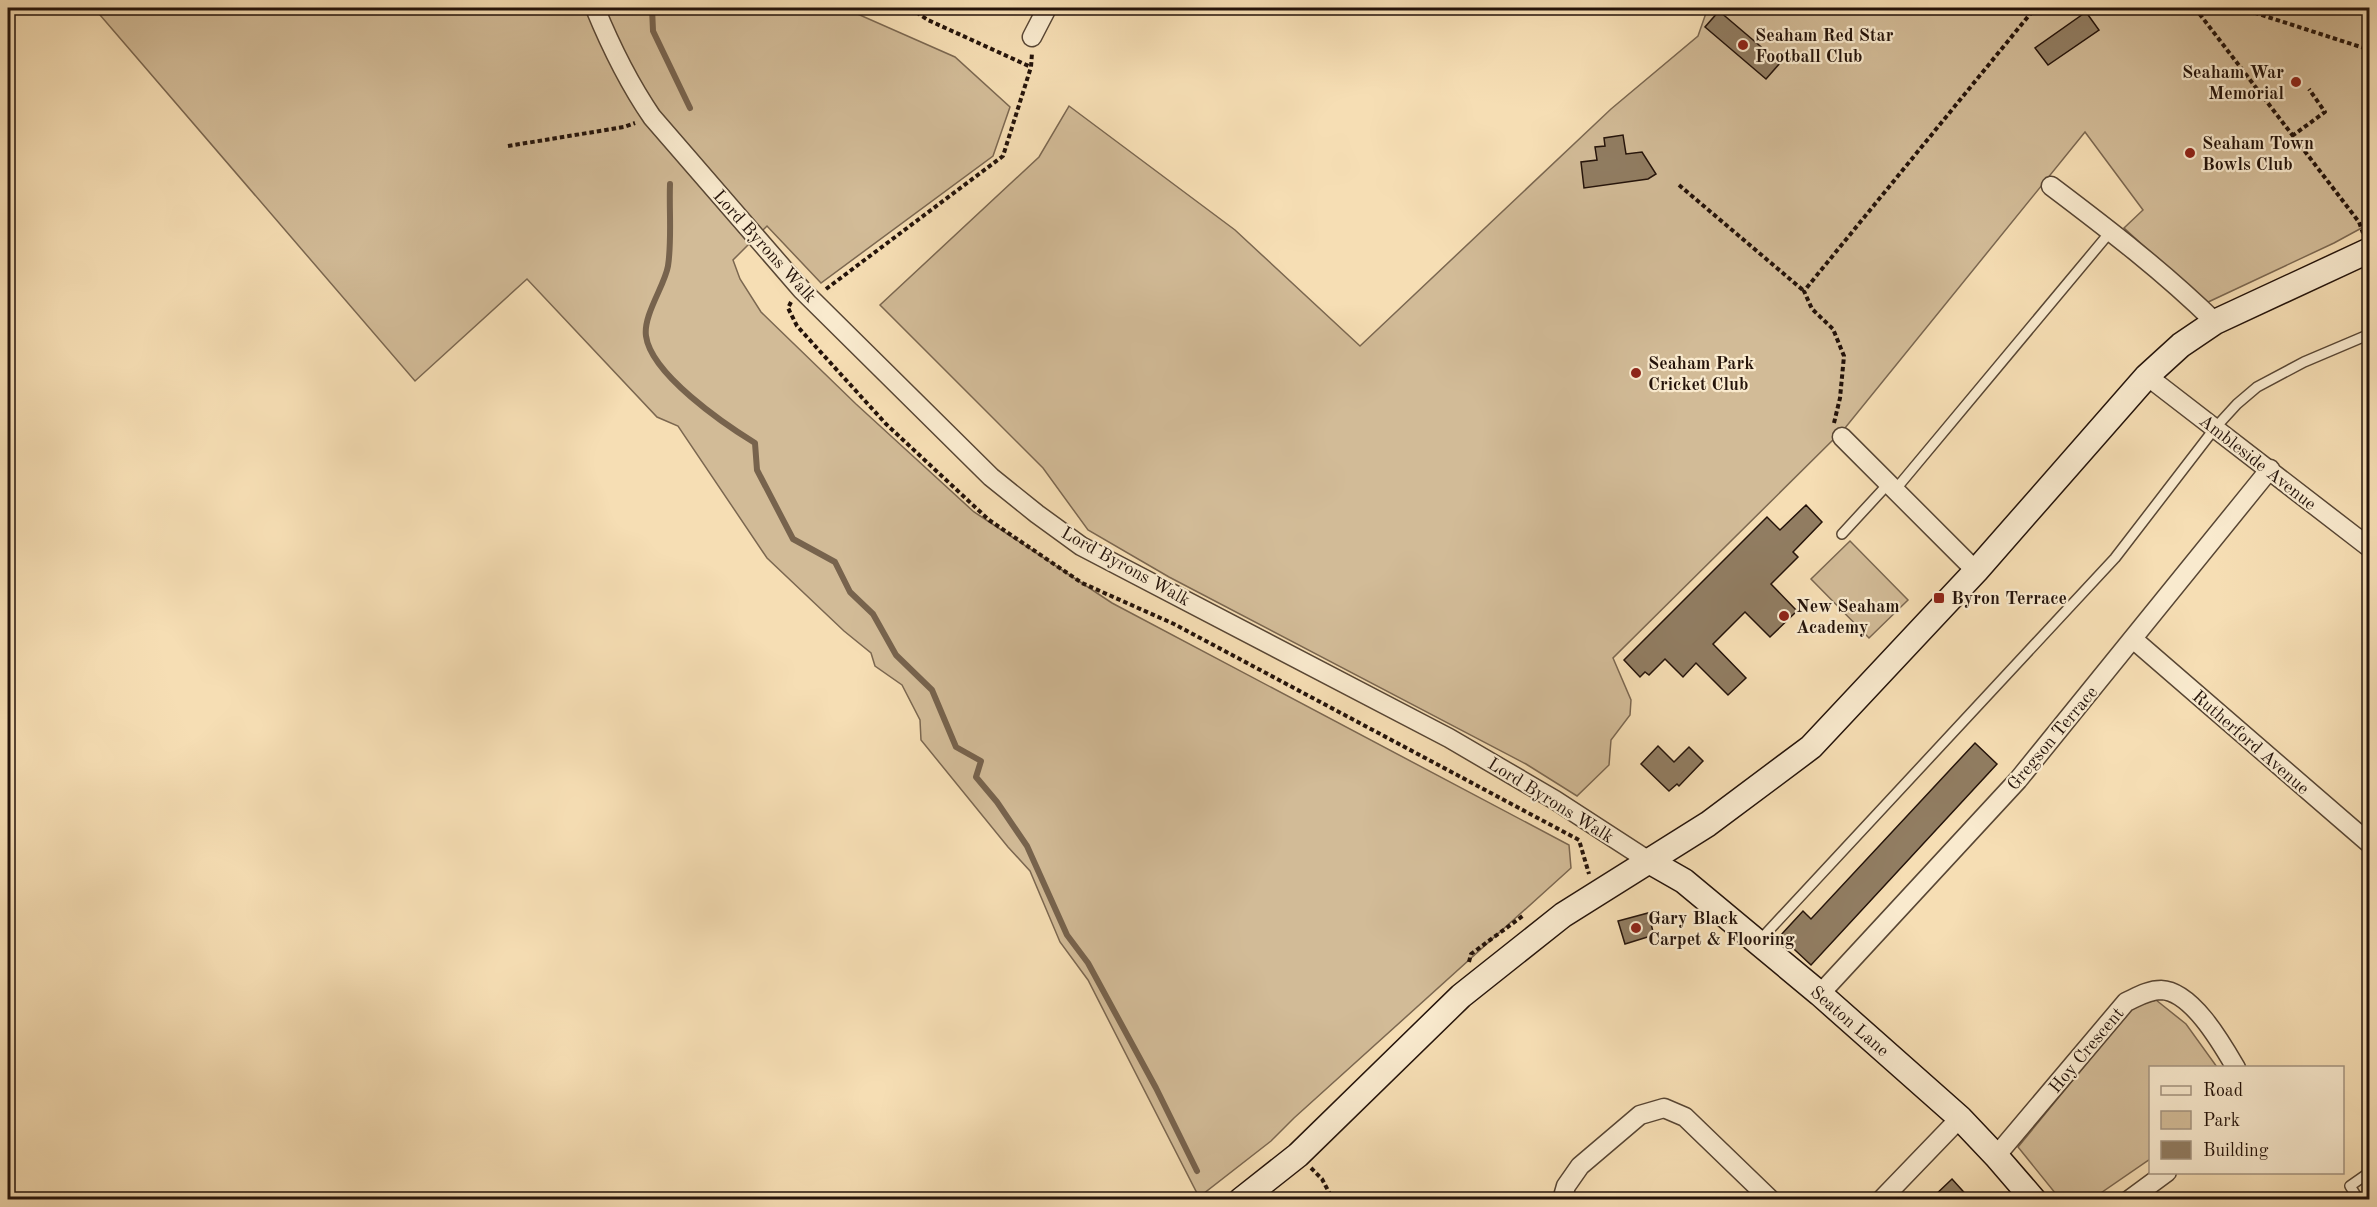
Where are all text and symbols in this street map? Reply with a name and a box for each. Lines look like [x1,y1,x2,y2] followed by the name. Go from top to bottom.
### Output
[1755,27,1894,66] place label: Seaham Red Star Football Club
[1736,38,1750,52] marker: Seaham Red Star Football Club
[2182,64,2284,103] place label: Seaham War Memorial
[2289,75,2303,89] marker: Seaham War Memorial
[2202,135,2314,174] place label: Seaham Town Bowls Club
[2183,146,2197,160] marker: Seaham Town Bowls Club
[709,187,819,306] street label: Lord Byrons Walk
[1648,355,1754,394] place label: Seaham Park Cricket Club
[1629,366,1643,380] marker: Seaham Park Cricket Club
[2196,412,2319,514] street label: Ambleside Avenue
[1058,524,1193,610] street label: Lord Byrons Walk
[1951,590,2067,608] place label: Byron Terrace
[1932,591,1946,605] marker: Byron Terrace
[1796,598,1900,637] place label: New Seaham Academy
[1777,609,1791,623] marker: New Seaham Academy
[2004,683,2101,794] street label: Gregson Terrace
[2189,687,2312,798] street label: Rutherford Avenue
[1484,755,1617,847] street label: Lord Byrons Walk
[1648,910,1795,949] place label: Gary Black Carpet & Flooring
[1629,921,1643,935] marker: Gary Black Carpet & Flooring
[1807,983,1892,1060] street label: Seaton Lane
[2046,1004,2128,1097] street label: Hoy Crescent
[2149,1066,2344,1174] legend
[2203,1082,2243,1100] text: Road
[2203,1112,2240,1130] text: Park
[2203,1142,2269,1160] text: Building

